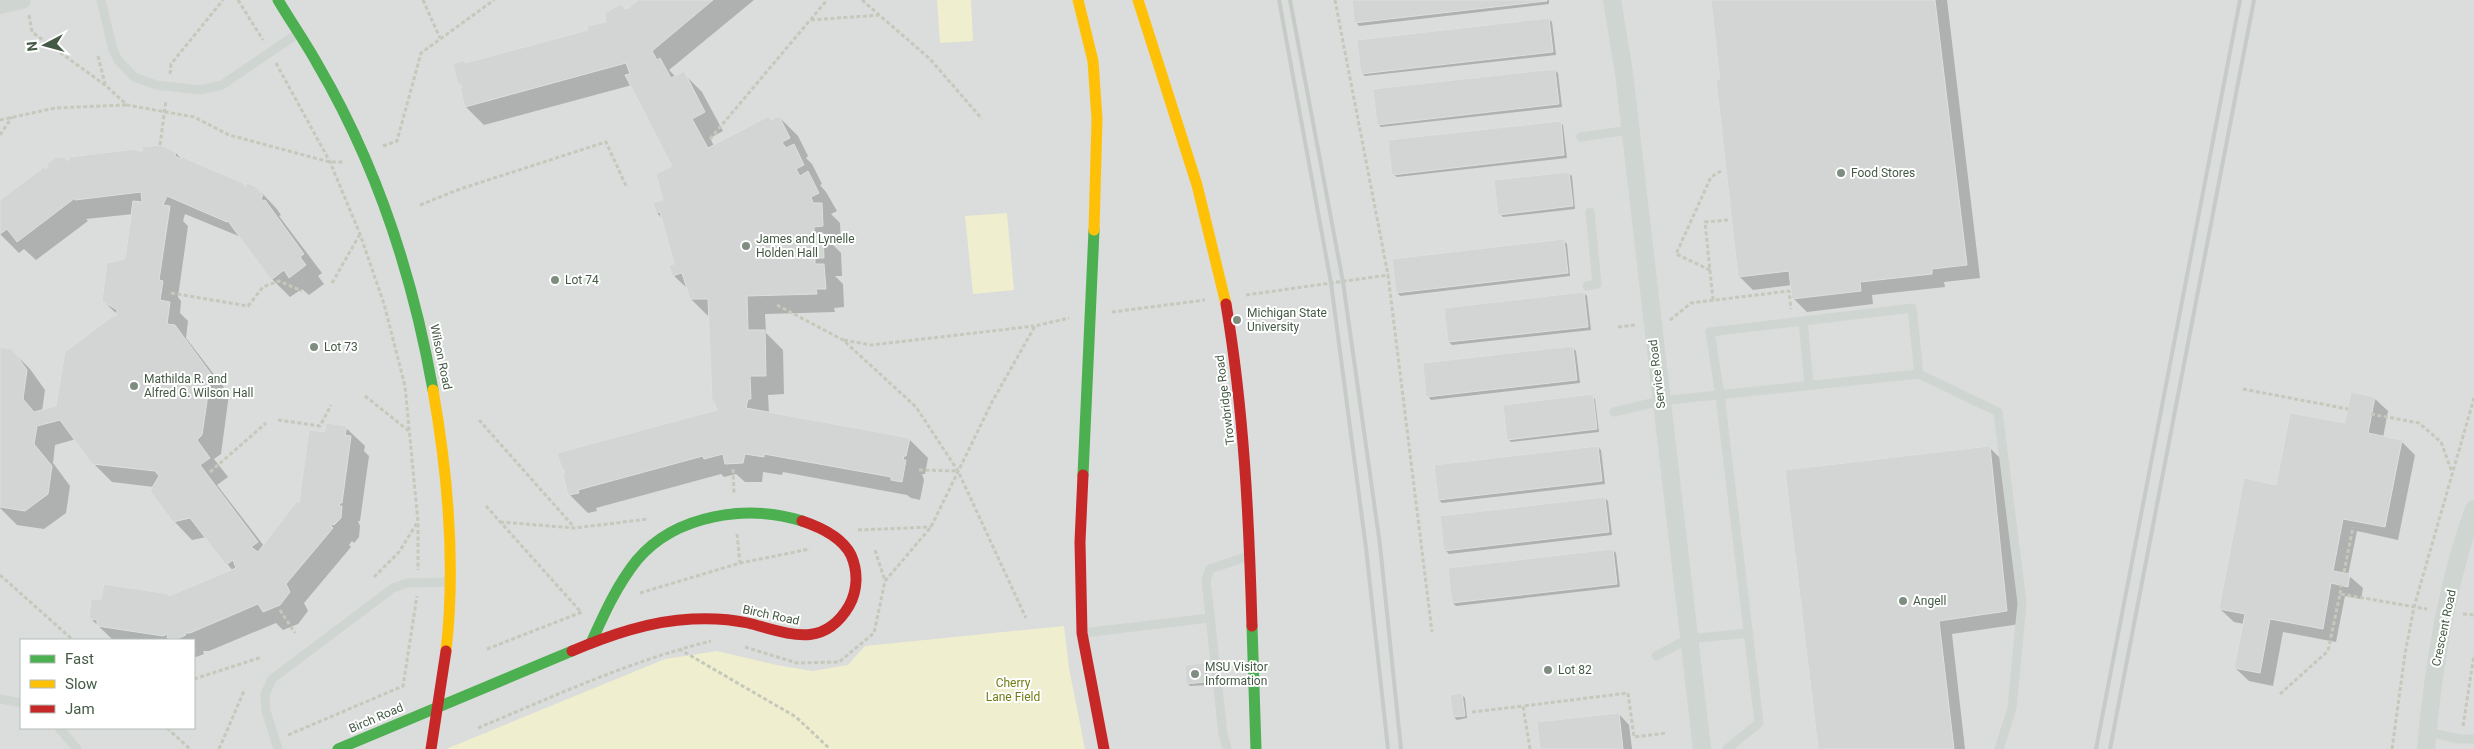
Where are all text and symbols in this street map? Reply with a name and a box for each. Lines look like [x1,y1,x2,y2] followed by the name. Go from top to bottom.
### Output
[20,20,70,70] north arrow
[24,41,41,52] text: N
[1851,166,1915,180] place label: Food Stores
[1835,167,1847,179] marker: Food Stores
[756,232,855,260] place label: James and Lynelle Holden Hall
[740,240,752,252] marker: James and Lynelle Holden Hall
[565,273,599,287] place label: Lot 74
[549,274,561,286] marker: Lot 74
[1247,306,1327,334] place label: Michigan State University
[1231,314,1243,326] marker: Michigan State University
[427,323,455,391] street label: Wilson Road
[1646,339,1668,409] street label: Service Road
[324,340,358,354] place label: Lot 73
[308,341,320,353] marker: Lot 73
[1213,354,1237,446] street label: Trowbridge Road
[144,372,253,400] place label: Mathilda R. and Alfred G. Wilson Hall
[128,380,140,392] marker: Mathilda R. and Alfred G. Wilson Hall
[2429,588,2459,668] street label: Crescent Road
[1913,594,1946,608] place label: Angell
[1897,595,1909,607] marker: Angell
[741,602,801,628] street label: Birch Road
[20,639,195,729] legend
[65,650,94,668] text: Fast
[1205,660,1268,688] place label: MSU Visitor Information
[1558,663,1592,677] place label: Lot 82
[1542,664,1554,676] marker: Lot 82
[1189,668,1201,680] marker: MSU Visitor Information
[65,675,97,693] text: Slow
[986,676,1040,704] park label: Cherry Lane Field
[65,700,95,718] text: Jam
[347,700,405,736] street label: Birch Road

